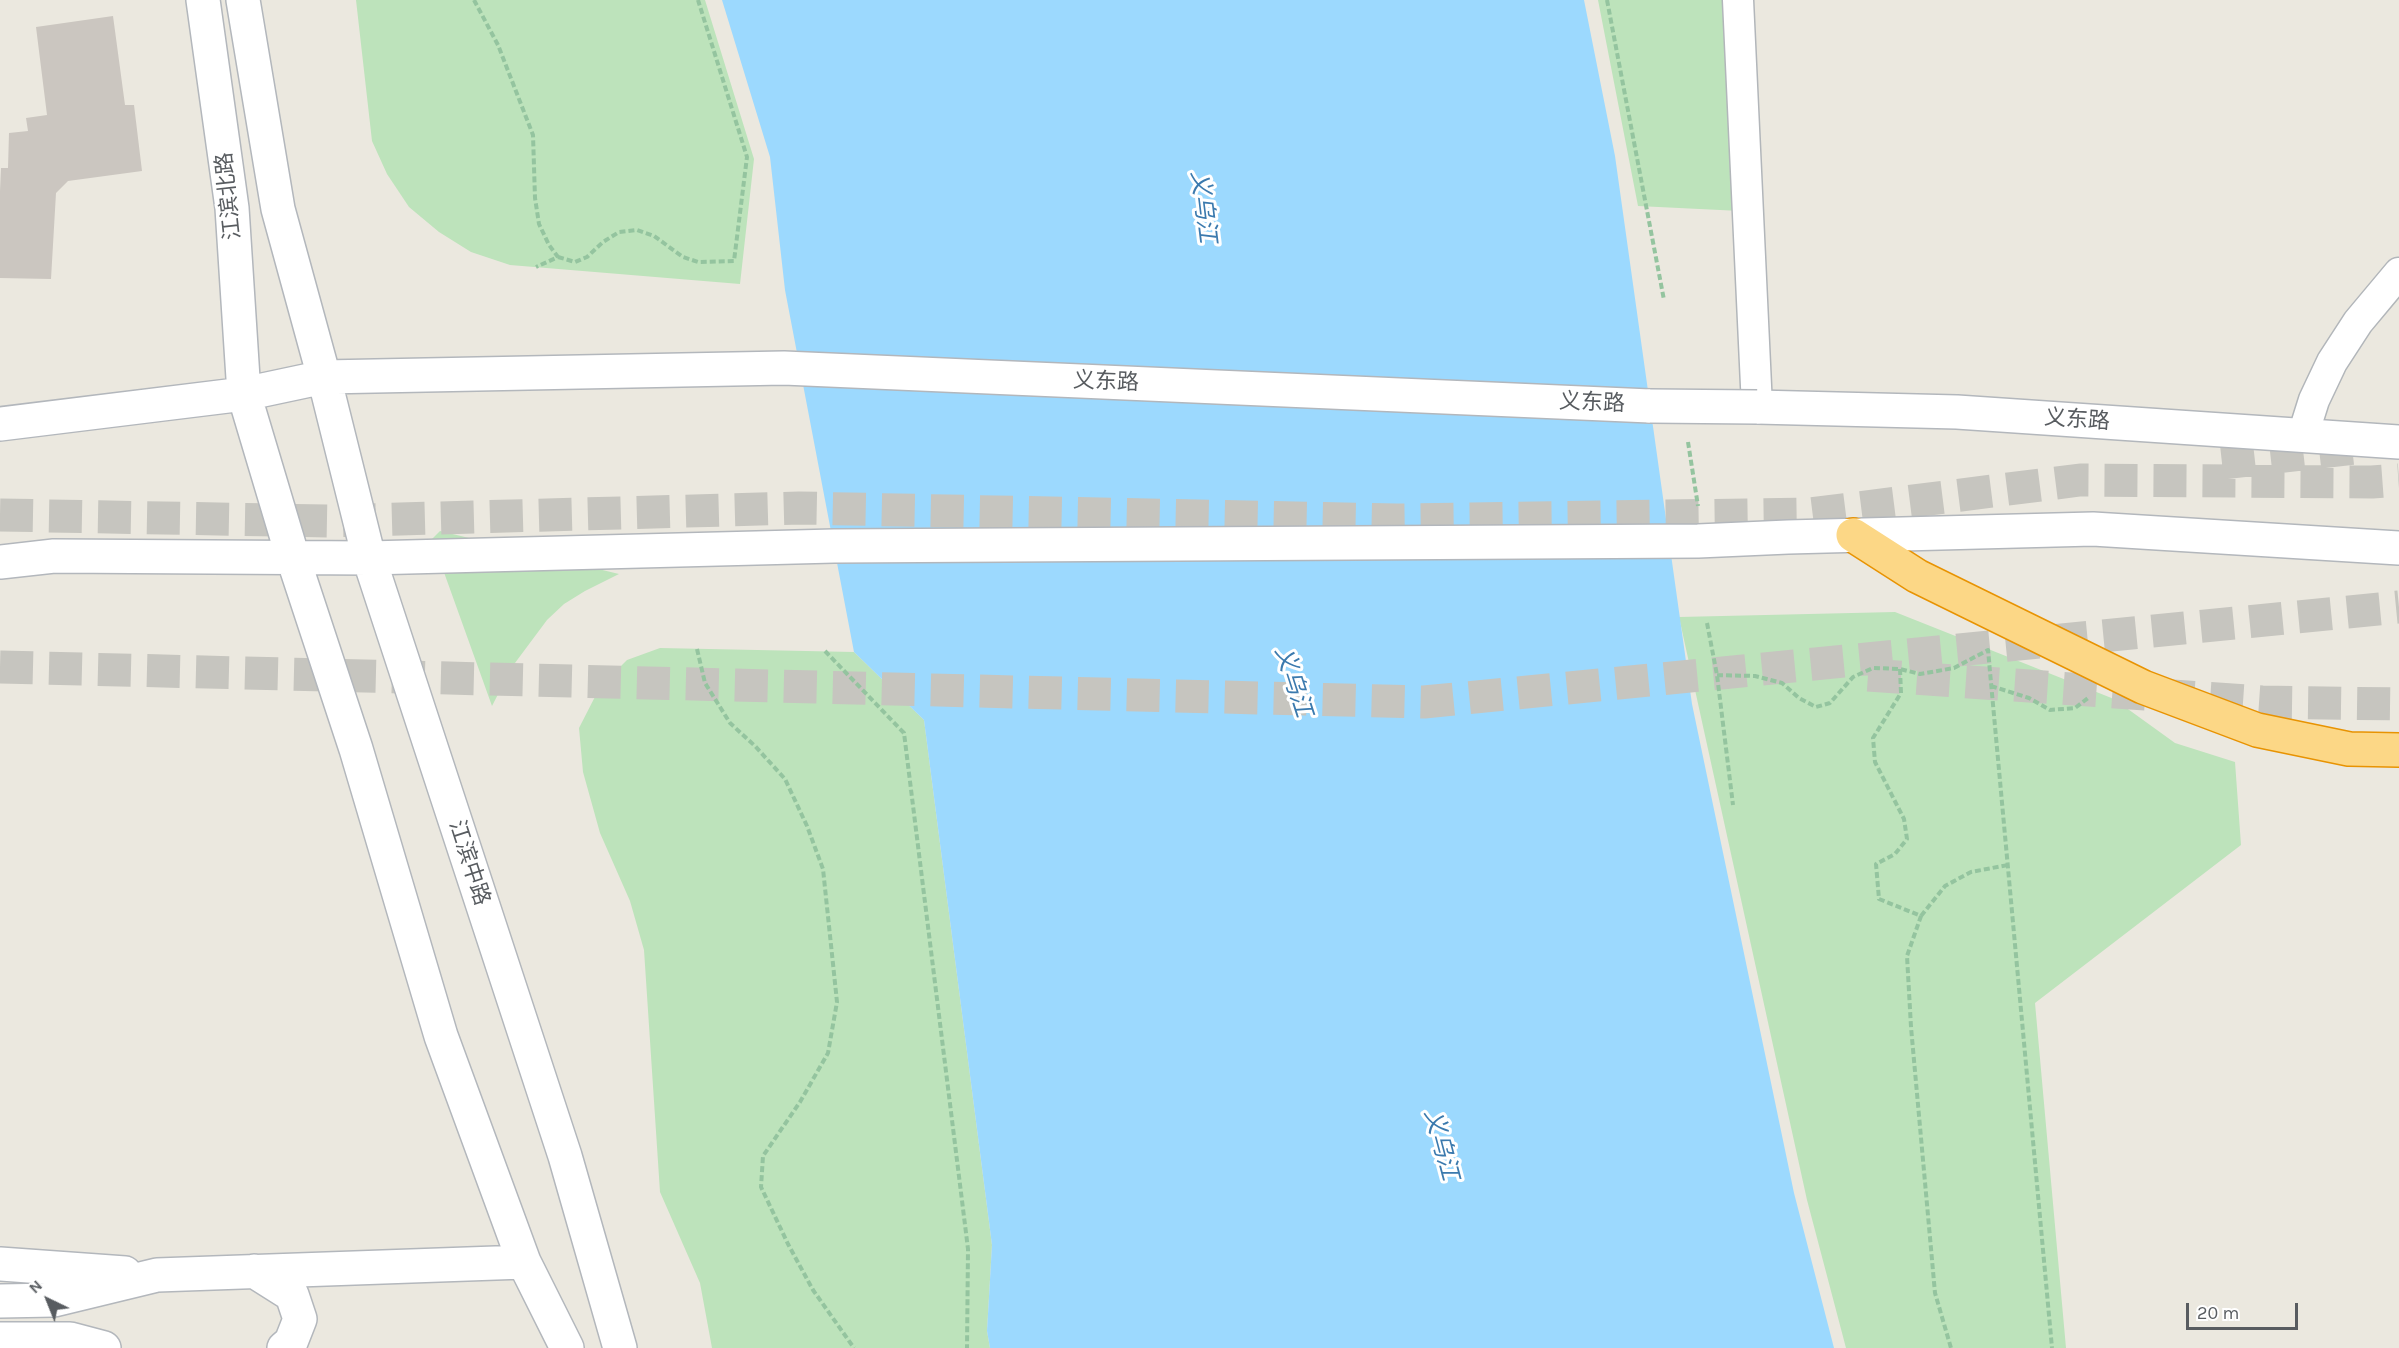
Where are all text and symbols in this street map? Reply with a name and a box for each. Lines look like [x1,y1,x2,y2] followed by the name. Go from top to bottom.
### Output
[211,151,247,241] street label: 江滨北路
[1184,170,1222,244] water label: 义乌江
[1073,368,1139,396] street label: 义东路
[1559,389,1625,417] street label: 义东路
[2043,405,2111,435] street label: 义东路
[1268,643,1318,721] water label: 义乌江
[443,817,495,909] street label: 江滨中路
[1418,1106,1464,1184] water label: 义乌江
[18,1270,78,1330] north arrow
[25,1276,46,1297] text: N
[2189,1291,2302,1329] scale bar
[2197,1302,2239,1324] text: 20 m

